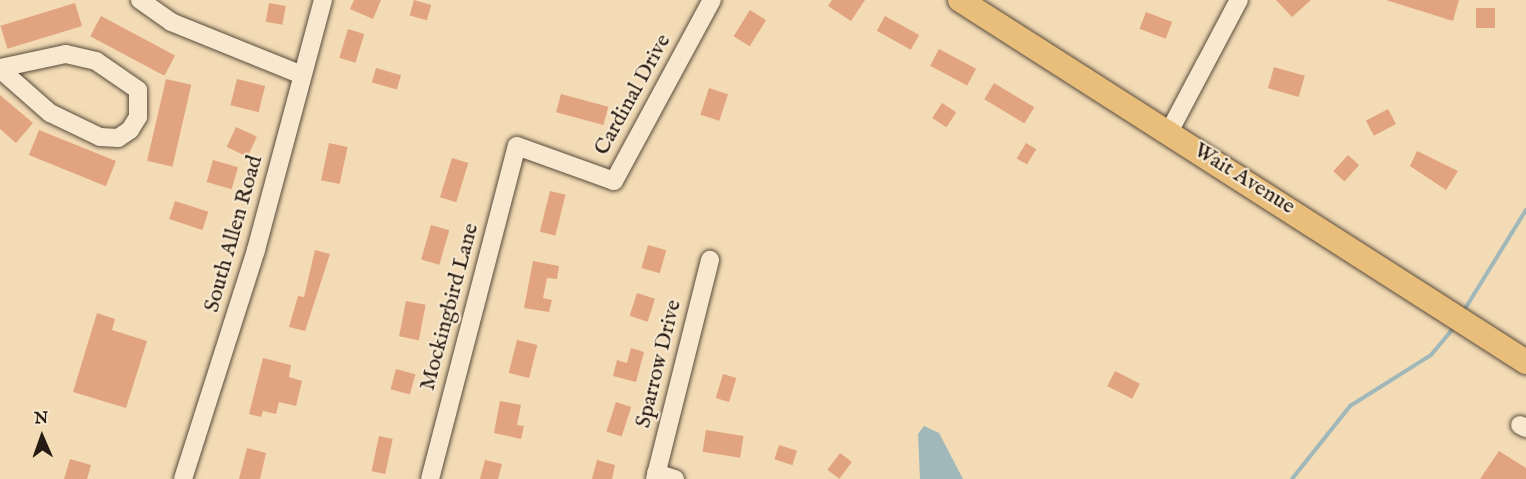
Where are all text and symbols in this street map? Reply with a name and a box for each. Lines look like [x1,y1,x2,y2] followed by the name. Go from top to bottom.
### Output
[589,30,677,160] street label: Cardinal Drive
[1188,137,1300,221] street label: Wait Avenue
[199,153,269,315] street label: South Allen Road
[415,220,485,394] street label: Mockingbird Lane
[630,297,688,431] street label: Sparrow Drive
[12,407,72,467] north arrow
[34,409,49,429] text: N

